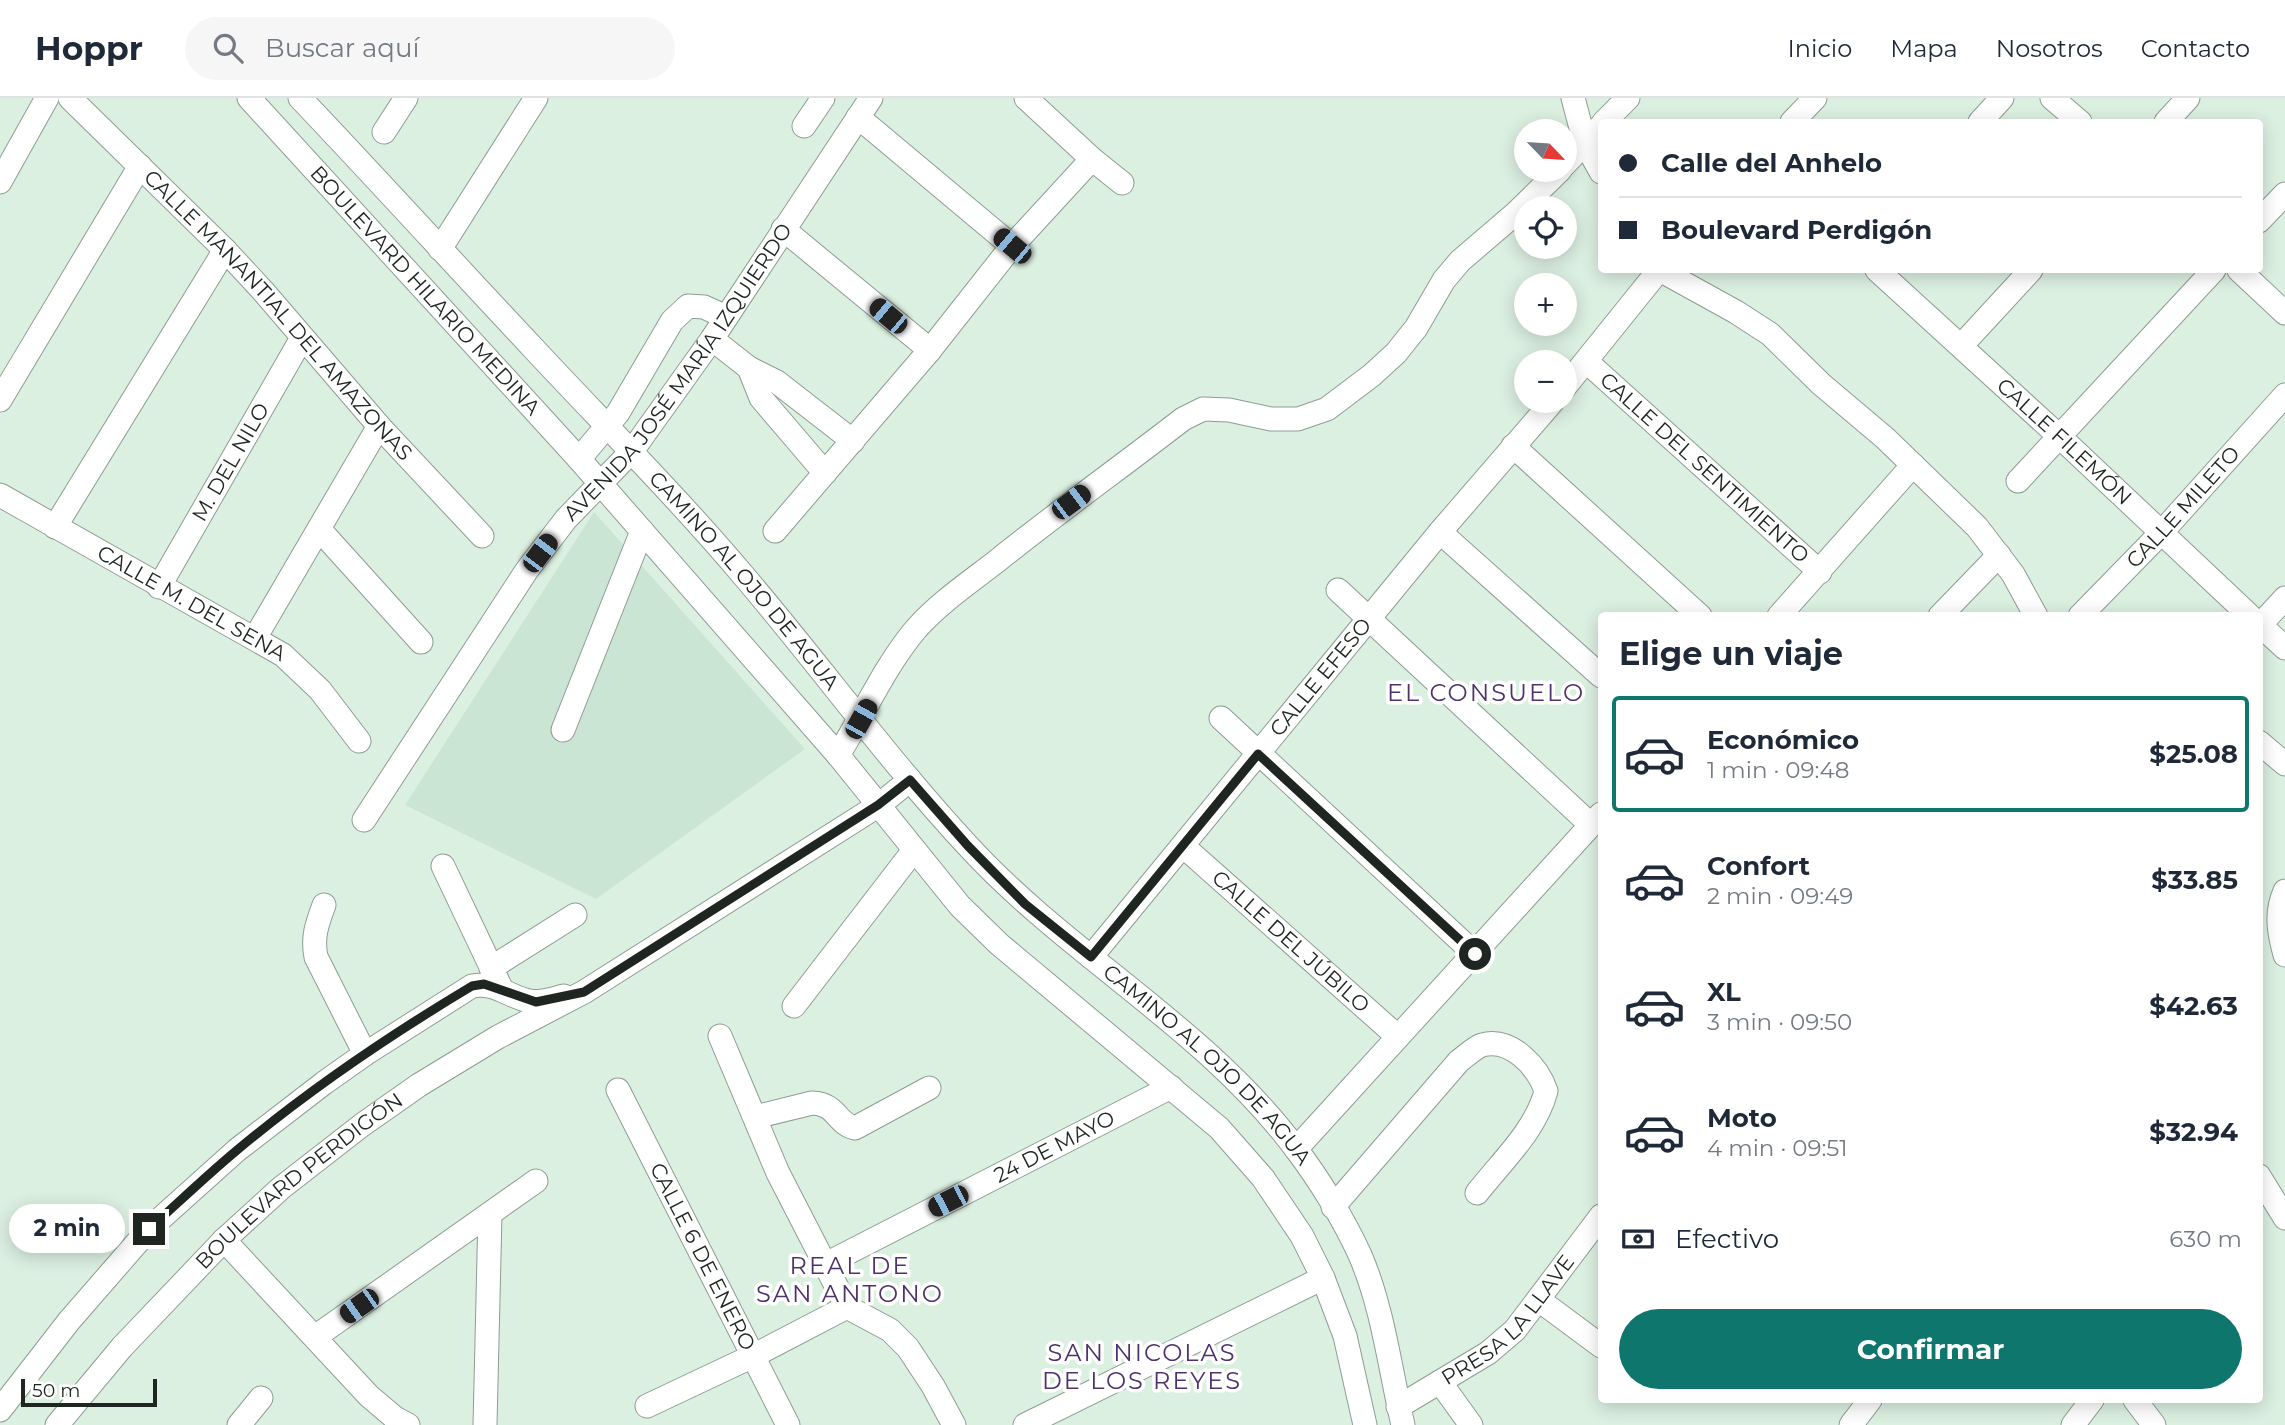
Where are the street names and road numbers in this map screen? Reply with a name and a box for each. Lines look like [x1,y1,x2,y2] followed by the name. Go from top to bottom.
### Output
[305,161,546,421] street label: BOULEVARD HILARIO MEDINA
[139,165,418,465] street label: CALLE MANANTIAL DEL AMAZONAS
[558,218,797,526] street label: AVENIDA JOSÉ MARÍA IZQUIERDO
[1595,367,1814,568] street label: CALLE DEL SENTIMIENTO
[1992,373,2137,510] street label: CALLE FILEMÓN
[186,398,274,526] street label: M. DEL NILO
[2121,441,2245,573] street label: CALLE MILETO
[644,466,845,695] street label: CAMINO AL OJO DE AGUA
[93,540,291,666] street label: CALLE M. DEL SENA
[1264,613,1376,741] street label: CALLE EFESO
[1207,865,1375,1018] street label: CALLE DEL JÚBILO
[1098,959,1317,1170] street label: CAMINO AL OJO DE AGUA
[190,1087,407,1274] street label: BOULEVARD PERDIGÓN
[990,1105,1119,1188] street label: 24 DE MAYO
[645,1158,761,1355] street label: CALLE 6 DE ENERO
[1437,1250,1579,1390] street label: PRESA LA LLAVE

